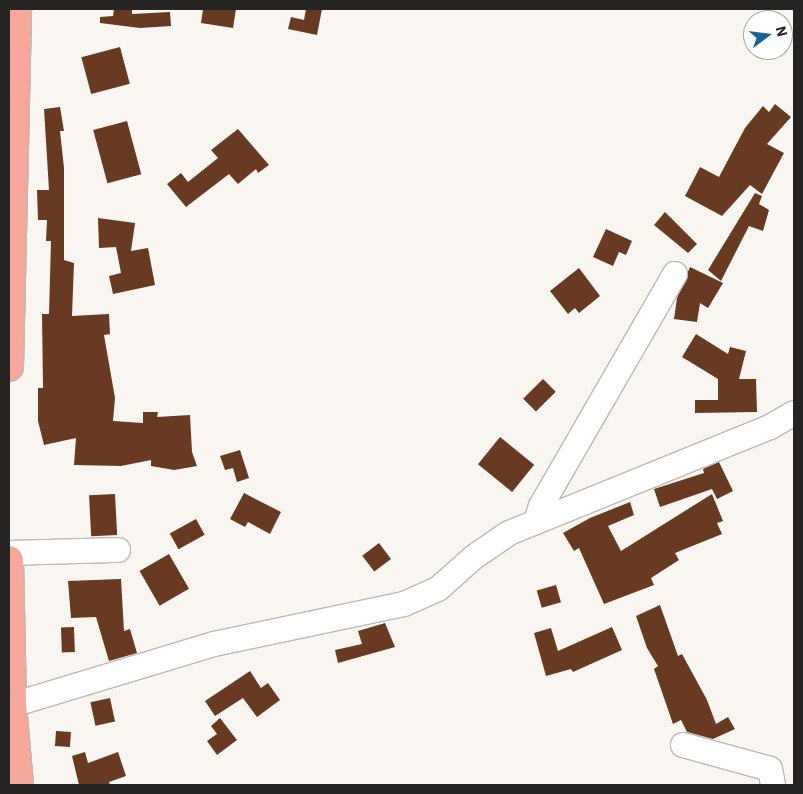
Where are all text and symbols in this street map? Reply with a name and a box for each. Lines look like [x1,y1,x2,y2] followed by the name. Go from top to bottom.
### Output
[743,10,793,60] north arrow
[772,24,792,39] text: N

